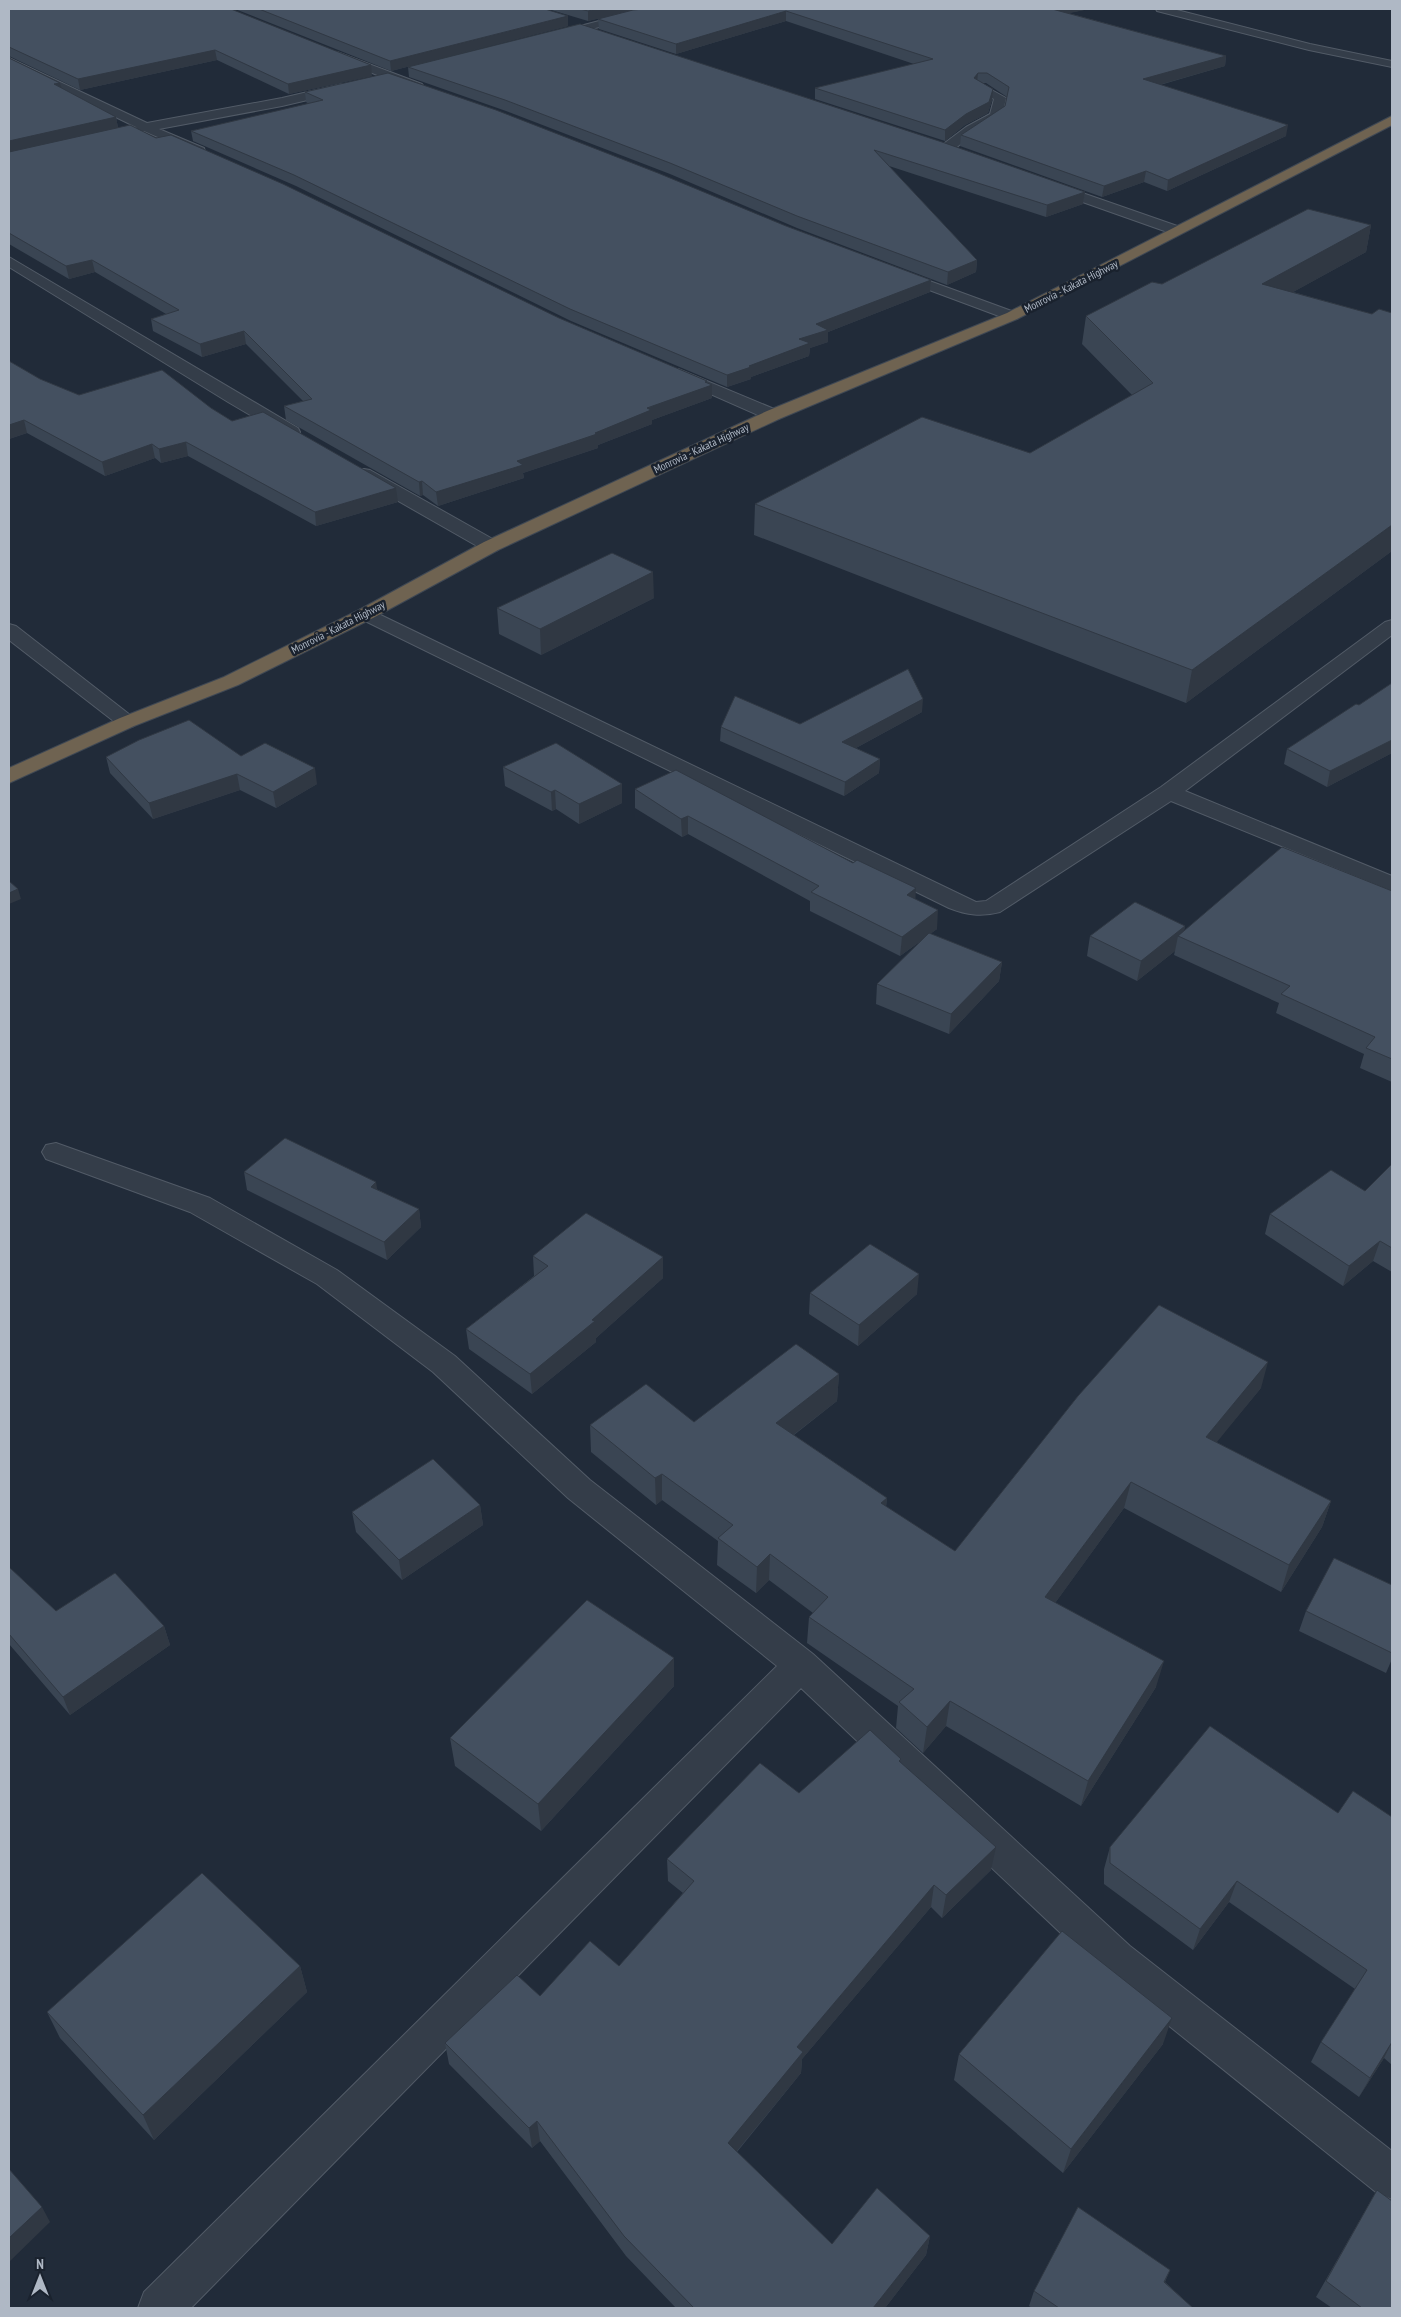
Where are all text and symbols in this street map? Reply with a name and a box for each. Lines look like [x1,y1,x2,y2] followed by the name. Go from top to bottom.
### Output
[1022,256,1121,316] street label: Monrovia - Kakata Highway
[651,419,752,476] street label: Monrovia - Kakata Highway
[289,597,388,657] street label: Monrovia - Kakata Highway
[15,2252,65,2302] north arrow
[36,2255,44,2273] text: N

